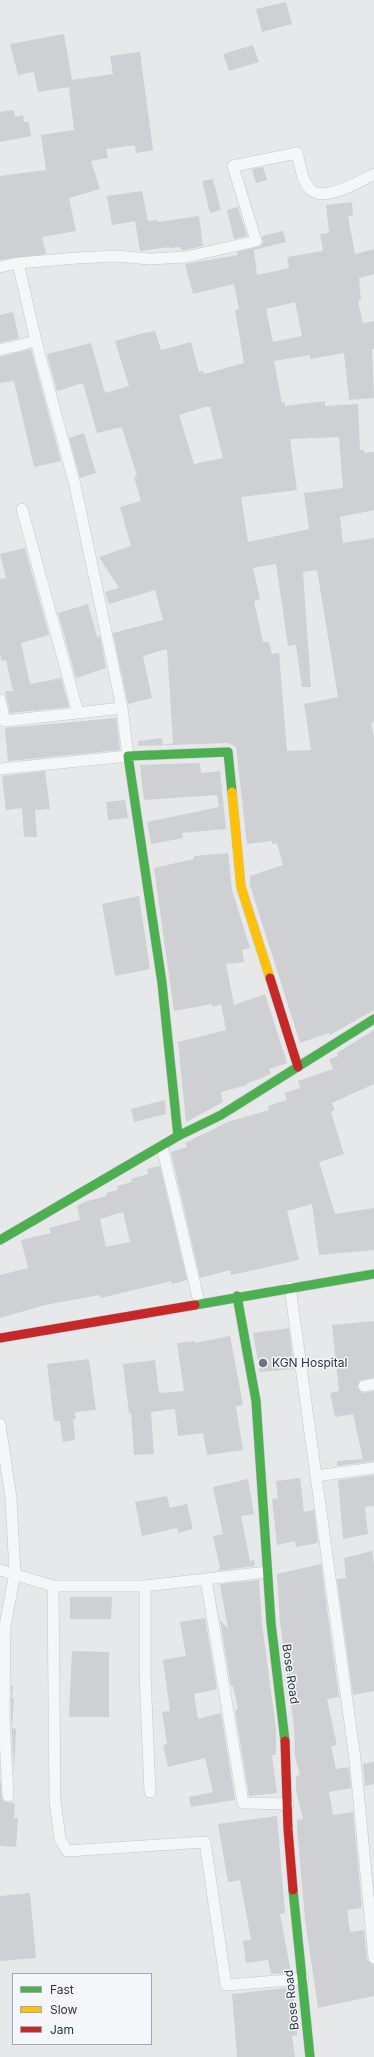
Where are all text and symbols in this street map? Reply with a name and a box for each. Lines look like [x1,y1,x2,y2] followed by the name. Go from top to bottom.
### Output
[272,1356,347,1370] place label: KGN Hospital
[257,1357,269,1369] marker: KGN Hospital
[279,1643,301,1705] street label: Bose Road
[282,1969,302,2031] street label: Bose Road
[12,1973,152,2045] legend
[50,1982,74,1997] text: Fast
[50,2002,77,2017] text: Slow
[50,2022,74,2037] text: Jam

